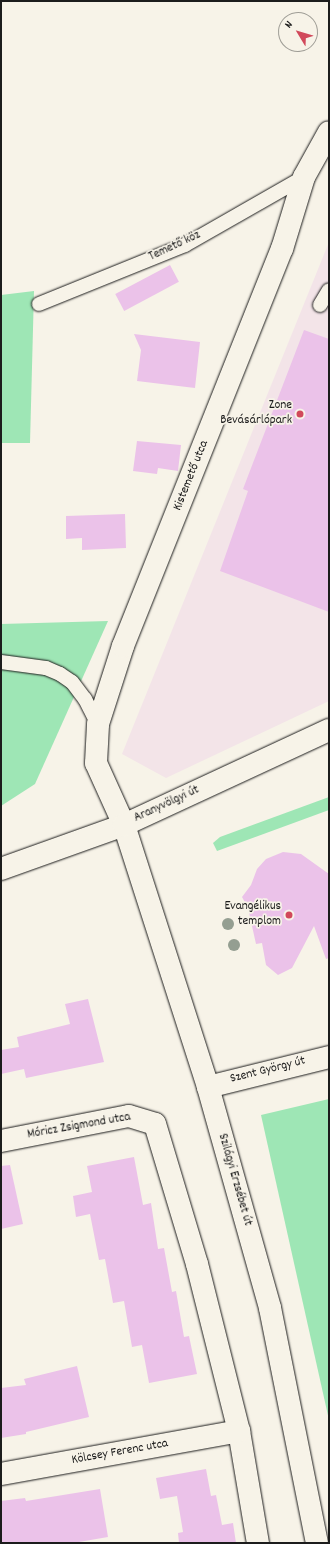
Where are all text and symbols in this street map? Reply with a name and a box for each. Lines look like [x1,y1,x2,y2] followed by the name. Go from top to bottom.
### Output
[278,12,318,52] north arrow
[281,18,297,32] text: N
[147,228,203,266] street label: Temető köz
[220,399,292,430] place label: Zone Bevásárlópark
[295,409,305,419] marker: Zone Bevásárlópark
[171,439,213,513] street label: Kistemető utca
[132,783,202,827] street label: Aranyvölgyi út
[224,900,281,931] place label: Evangélikus templom
[284,910,294,920] marker: Evangélikus templom
[229,1054,307,1088] street label: Szent György út
[26,1110,132,1144] street label: Móricz Zsigmond utca
[213,1132,255,1228] street label: Szilágyi Erzsébet út
[71,1437,169,1469] street label: Kölcsey Ferenc utca

